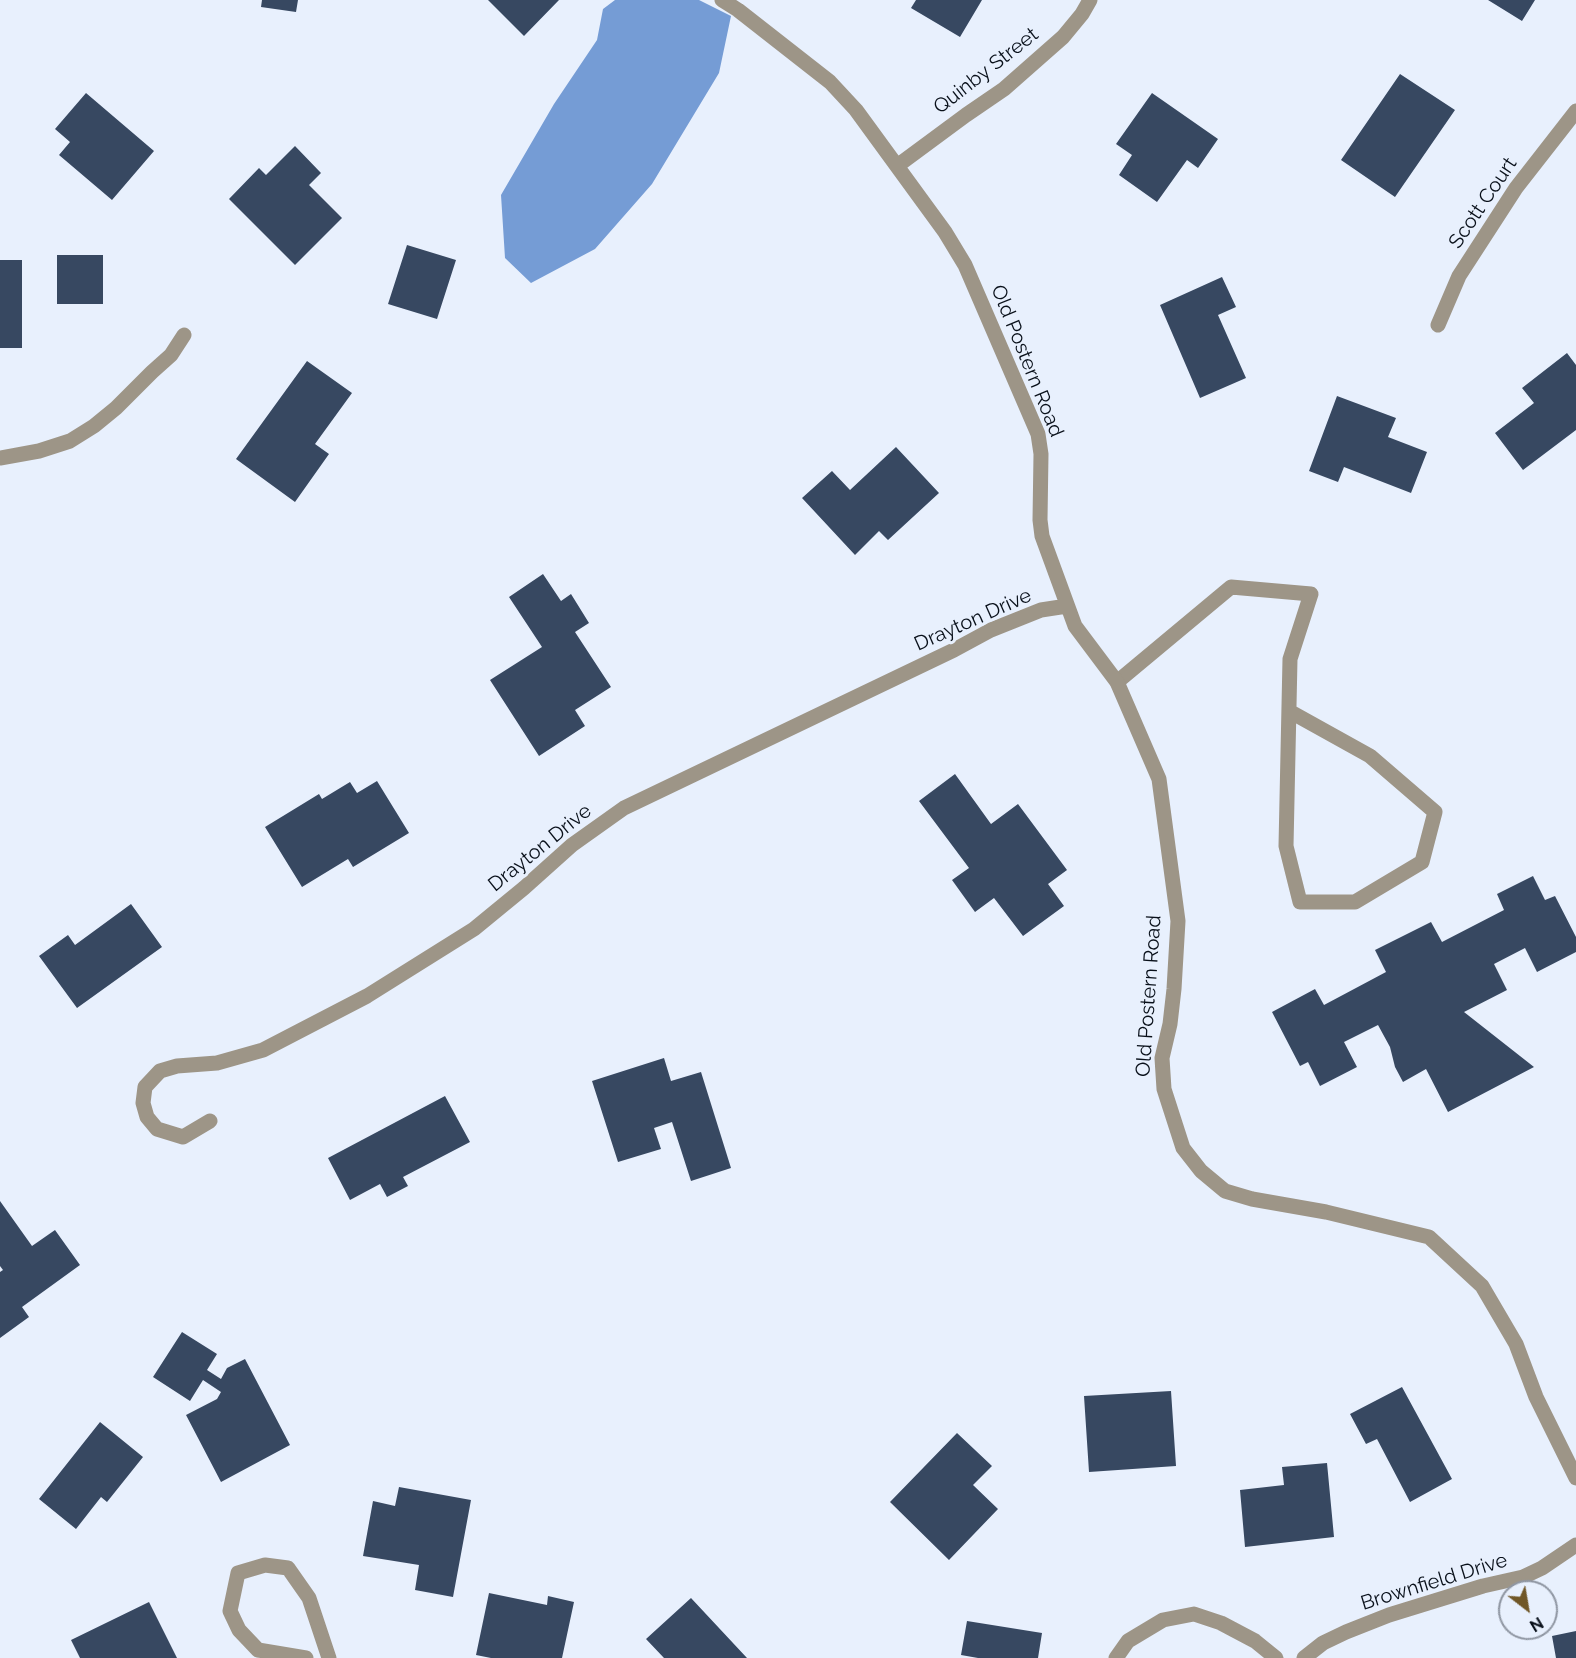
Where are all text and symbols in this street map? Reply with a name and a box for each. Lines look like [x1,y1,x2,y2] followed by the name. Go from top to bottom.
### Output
[929,23,1043,119] street label: Quinby Street
[1444,153,1522,253] street label: Scott Court
[986,281,1068,441] street label: Old Postern Road
[911,583,1035,657] street label: Drayton Drive
[484,799,596,897] street label: Drayton Drive
[1131,914,1167,1078] street label: Old Postern Road
[1358,1548,1510,1616] street label: Brownfield Drive
[1498,1580,1558,1640] north arrow
[1526,1613,1547,1635] text: N

